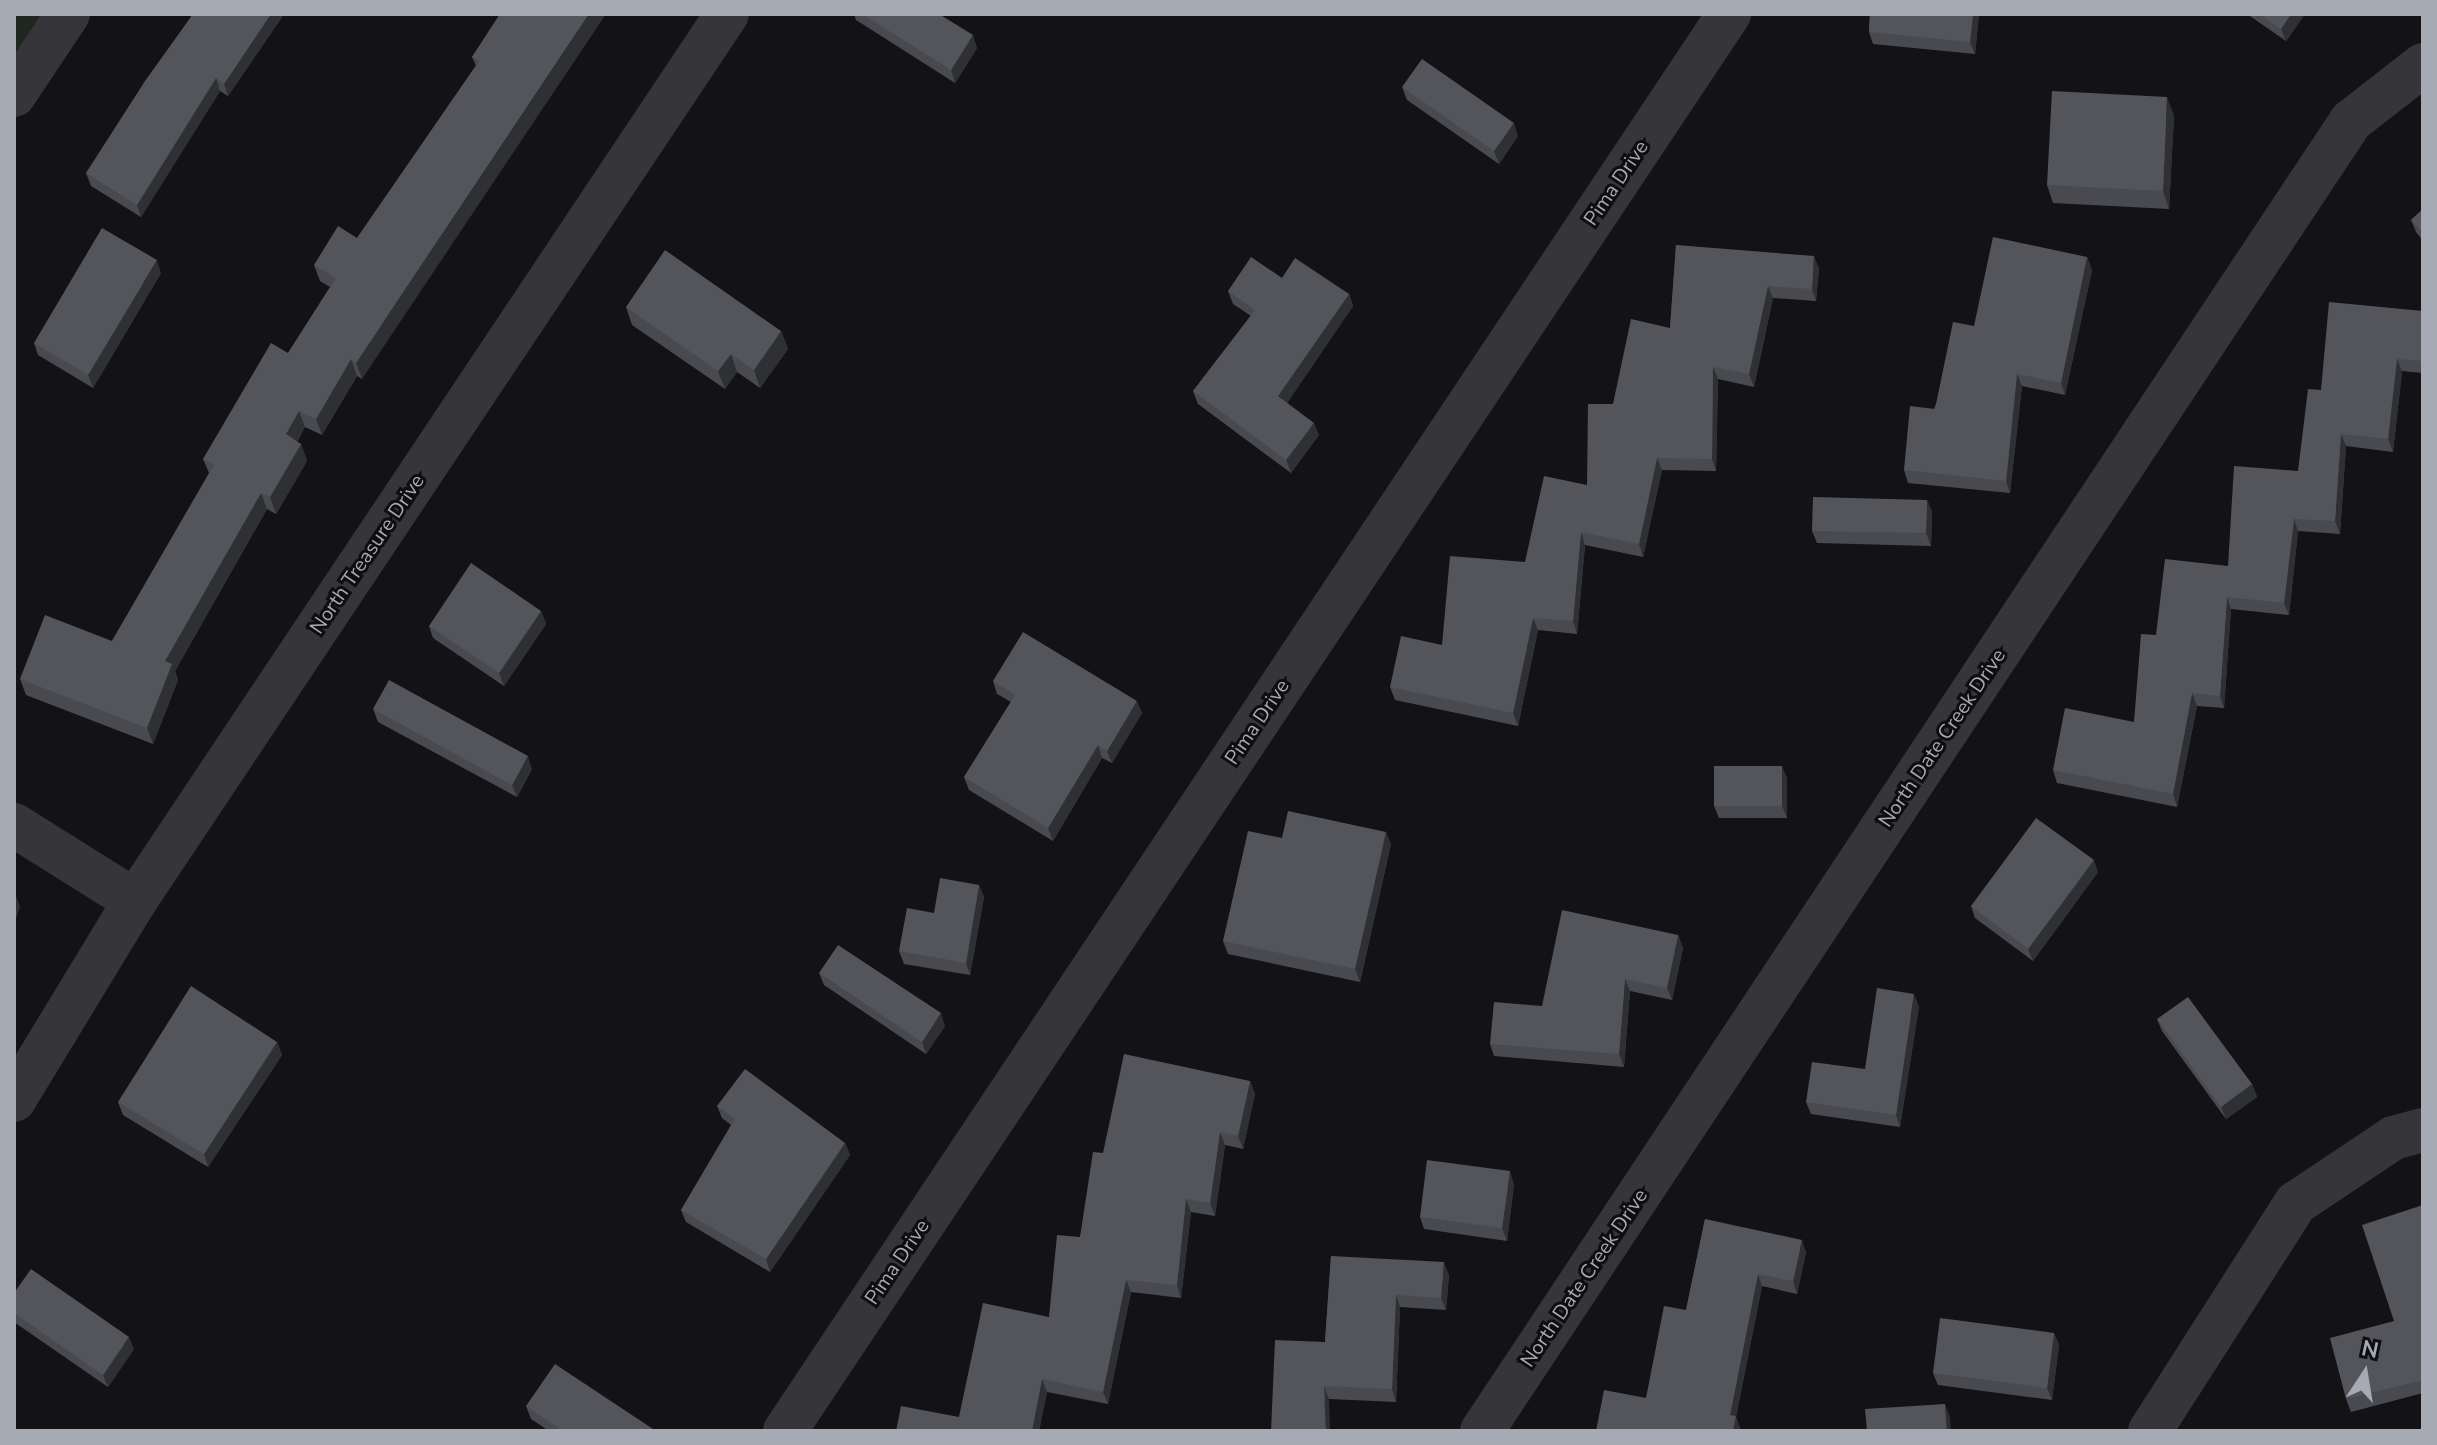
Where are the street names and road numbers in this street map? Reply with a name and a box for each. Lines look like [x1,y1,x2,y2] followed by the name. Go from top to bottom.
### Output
[1579,136,1653,230] street label: Pima Drive
[305,470,429,638] street label: North Treasure Drive
[1873,644,2011,832] street label: North Date Creek Drive
[1220,675,1294,769] street label: Pima Drive
[1515,1184,1653,1372] street label: North Date Creek Drive
[860,1215,934,1309] street label: Pima Drive

